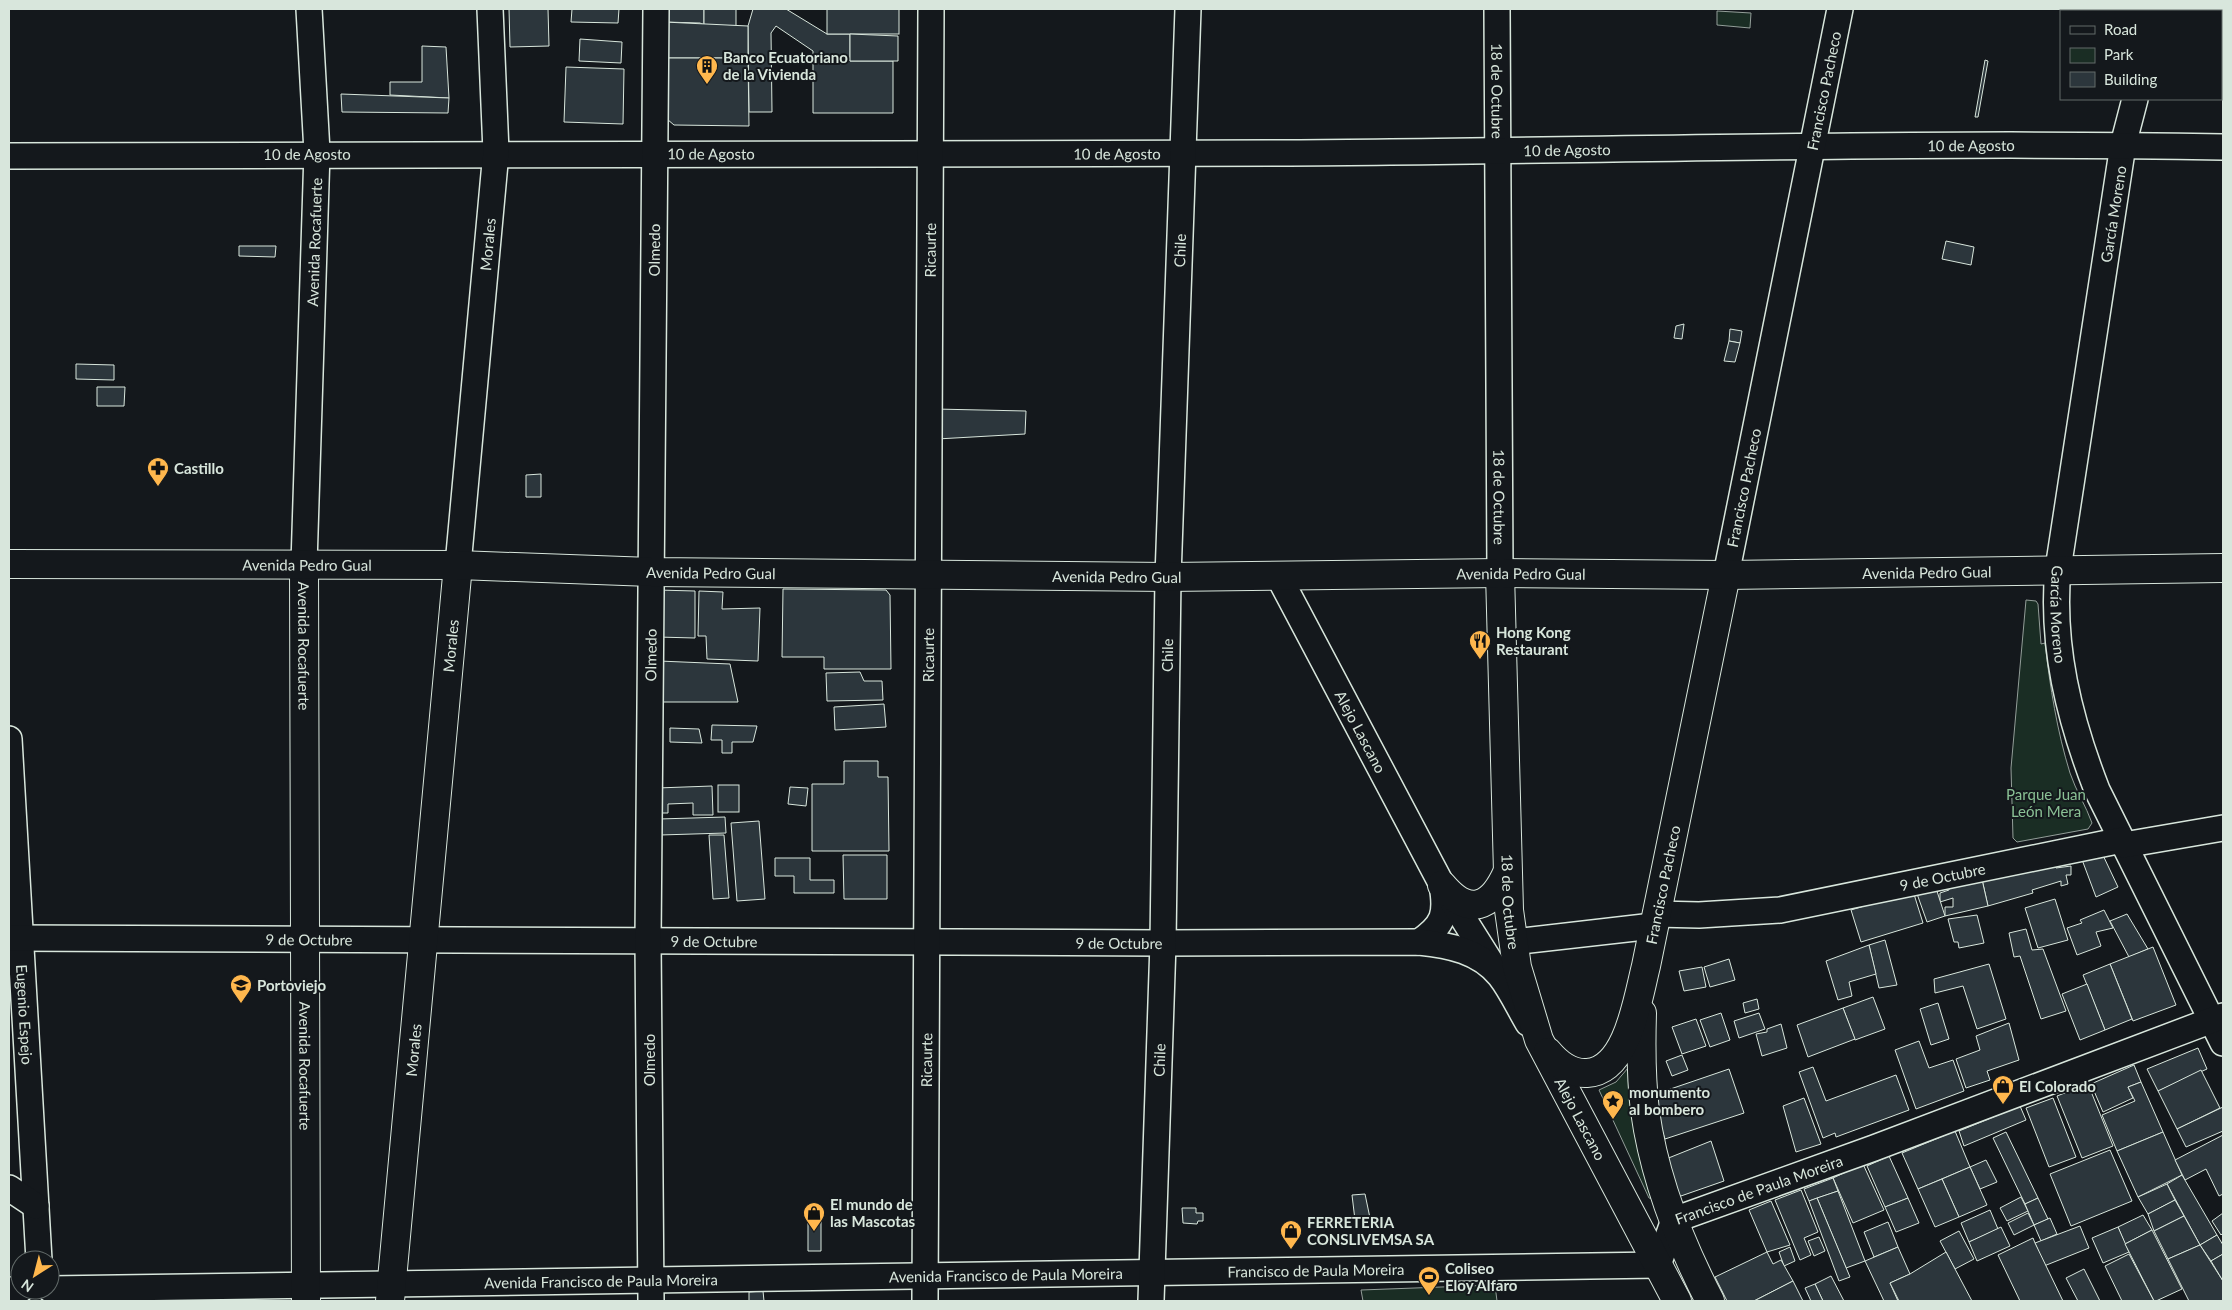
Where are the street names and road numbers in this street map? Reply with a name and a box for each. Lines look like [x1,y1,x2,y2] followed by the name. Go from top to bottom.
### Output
[1803,30,1844,152] street label: Francisco Pacheco
[1488,43,1507,139] street label: 18 de Octubre
[1927,136,2015,154] street label: 10 de Agosto
[1523,140,1611,159] street label: 10 de Agosto
[667,144,755,162] street label: 10 de Agosto
[1073,144,1161,163] street label: 10 de Agosto
[263,145,351,163] street label: 10 de Agosto
[2096,164,2130,264] street label: García Moreno
[303,177,325,307] street label: Avenida Rocafuerte
[476,217,499,272] street label: Morales
[921,223,939,277] street label: Ricaurte
[645,224,663,276] street label: Olmedo
[1170,233,1189,267] street label: Chile
[1723,427,1764,549] street label: Francisco Pacheco
[1490,449,1509,545] street label: 18 de Octubre
[242,556,372,574] street label: Avenida Pedro Gual
[1862,562,1992,582] street label: Avenida Pedro Gual
[646,563,776,582] street label: Avenida Pedro Gual
[1456,564,1586,583] street label: Avenida Pedro Gual
[2047,565,2070,664] street label: García Moreno
[1052,567,1182,586] street label: Avenida Pedro Gual
[295,581,313,711] street label: Avenida Rocafuerte
[439,619,462,673] street label: Morales
[919,628,937,682] street label: Ricaurte
[641,629,660,681] street label: Olmedo
[1158,638,1176,672] street label: Chile
[1332,687,1390,776] street label: Alejo Lascano
[1642,824,1684,946] street label: Francisco Pacheco
[1499,854,1523,951] street label: 18 de Octubre
[1898,859,1987,894] street label: 9 de Octubre
[265,930,353,948] street label: 9 de Octubre
[670,932,758,950] street label: 9 de Octubre
[1075,934,1163,952] street label: 9 de Octubre
[13,964,37,1065] street label: Eugenio Espejo
[296,1001,315,1131] street label: Avenida Rocafuerte
[402,1023,425,1077] street label: Morales
[917,1033,935,1087] street label: Ricaurte
[640,1034,658,1086] street label: Olmedo
[1150,1043,1169,1077] street label: Chile
[1551,1074,1610,1163] street label: Alejo Lascano
[1672,1151,1845,1228] street label: Francisco de Paula Moreira
[1227,1260,1405,1280] street label: Francisco de Paula Moreira
[889,1264,1123,1285] street label: Avenida Francisco de Paula Moreira
[484,1270,718,1292] street label: Avenida Francisco de Paula Moreira

